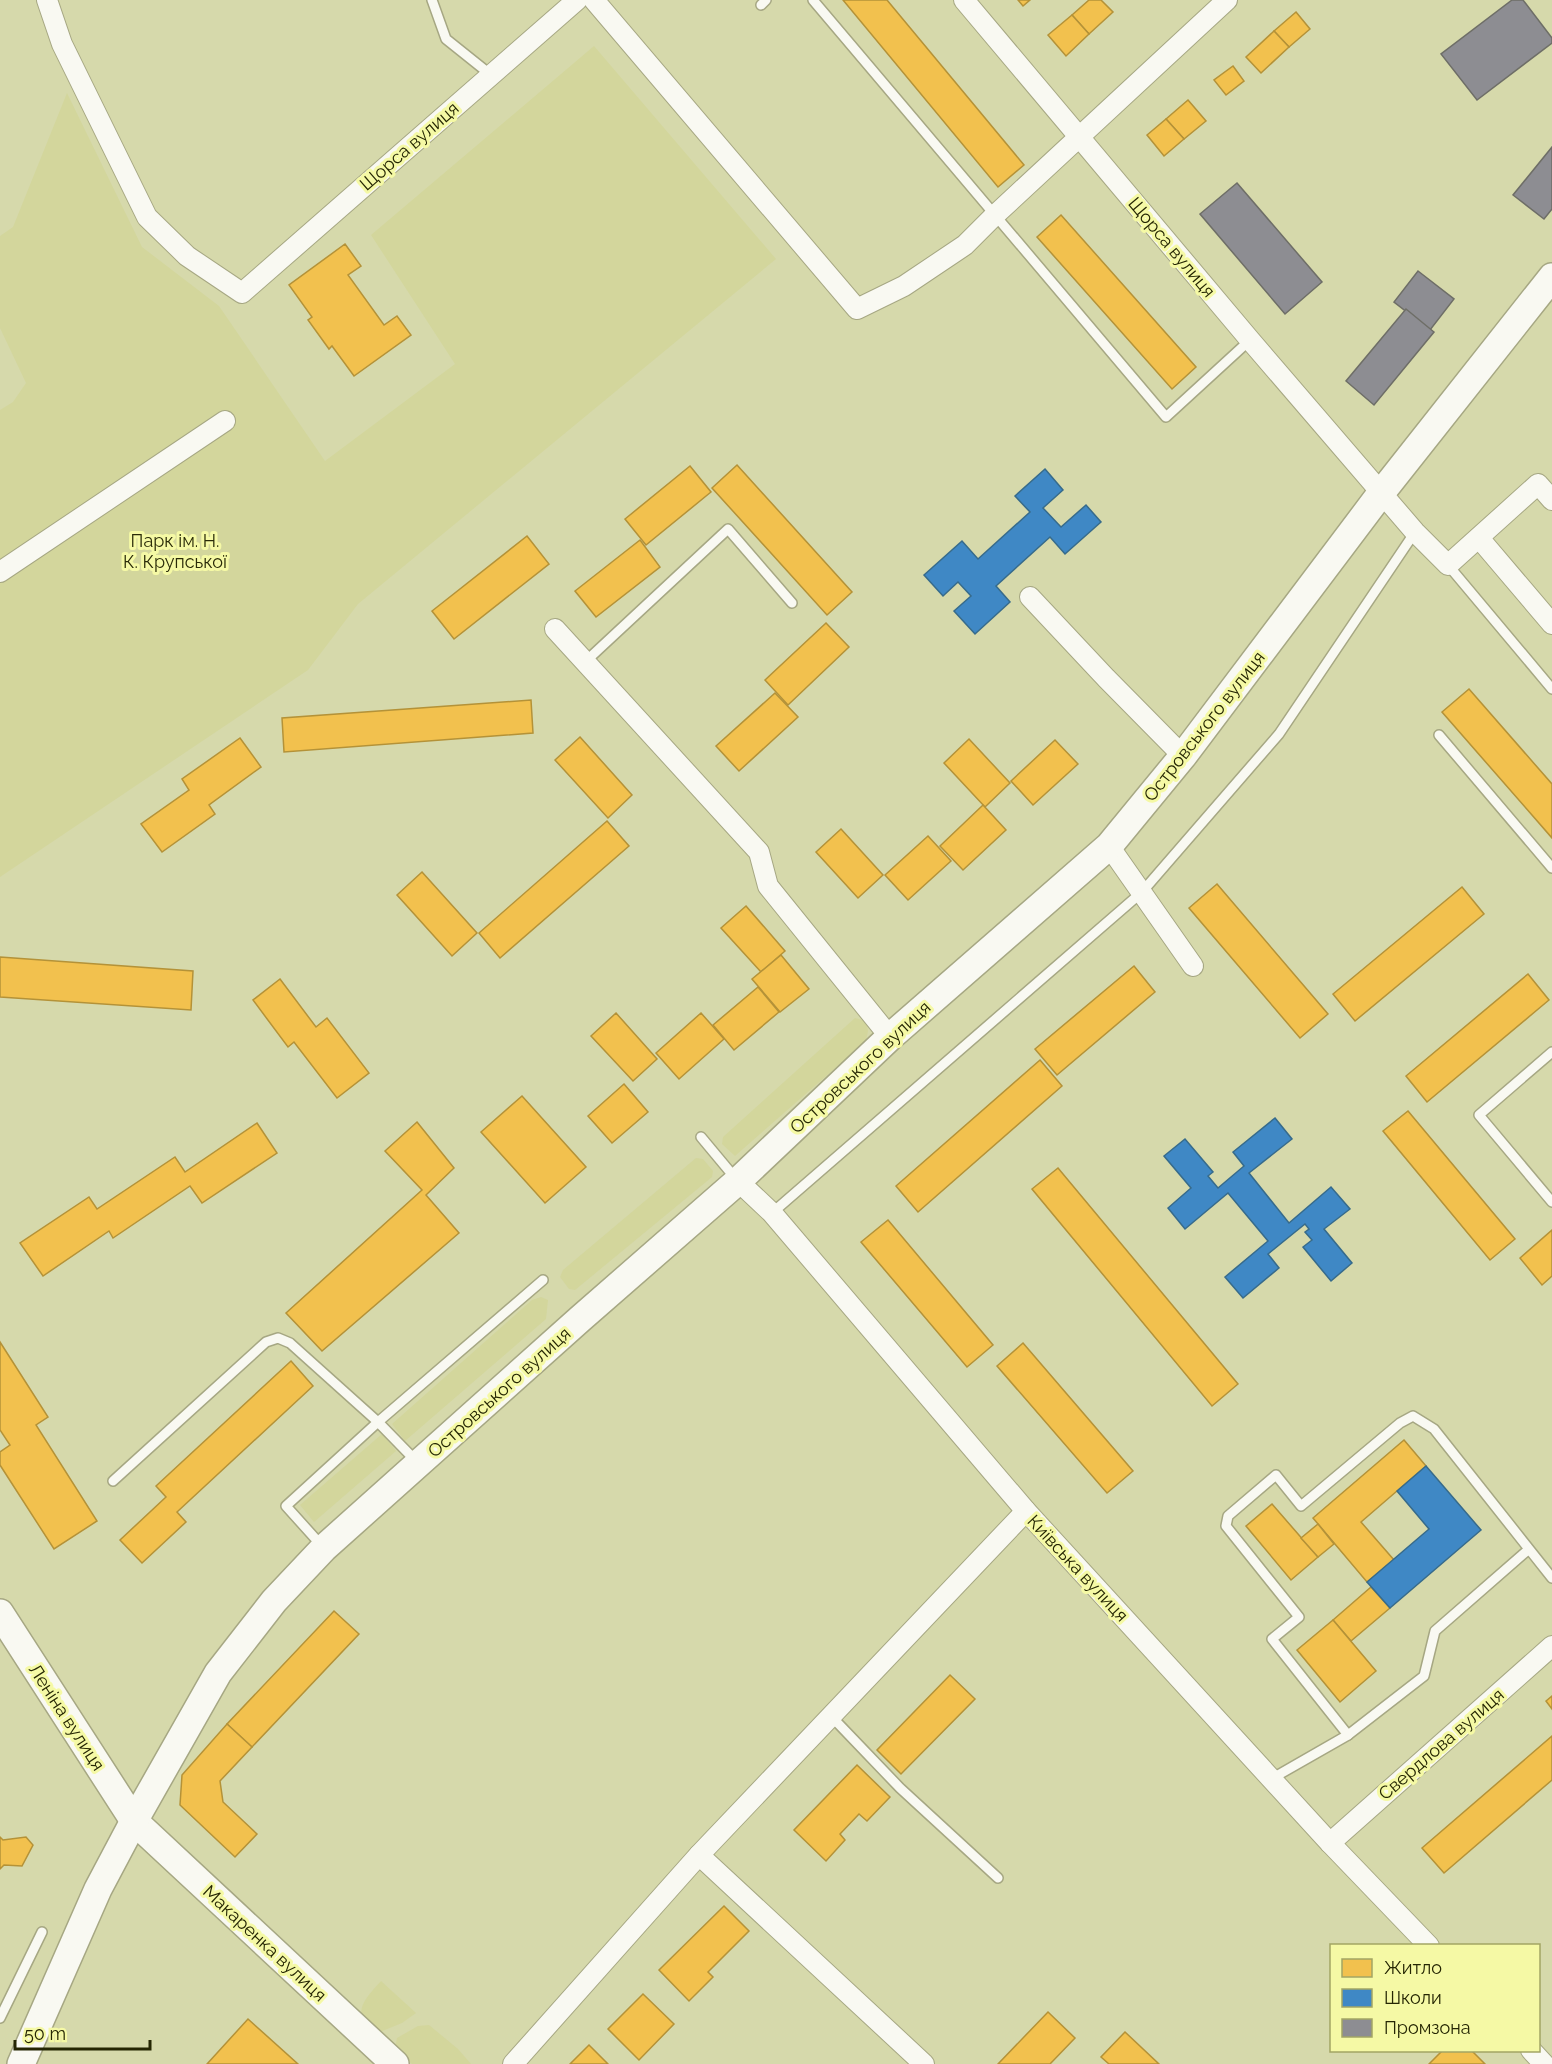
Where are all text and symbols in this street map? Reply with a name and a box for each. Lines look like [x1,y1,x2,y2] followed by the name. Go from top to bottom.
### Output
[355,97,463,195] street label: Щорса вулиця
[1124,193,1220,301] street label: Щорса вулиця
[123,530,227,572] park label: Парк ім. Н. К. Крупської
[1139,647,1269,805] street label: Островського вулиця
[785,996,935,1138] street label: Островського вулиця
[423,1323,575,1461] street label: Островського вулиця
[1023,1510,1133,1626] street label: Київська вулиця
[25,1660,109,1774] street label: Леніна вулиця
[1374,1684,1508,1804] street label: Свердлова вулиця
[199,1881,331,2005] street label: Макаренка вулиця
[1330,1944,1540,2052] legend
[1384,1957,1442,1978] text: Житло
[1384,1987,1442,2008] text: Школи
[15,2013,150,2051] scale bar
[1384,2017,1471,2038] text: Промзона
[24,2023,66,2044] text: 50 m

